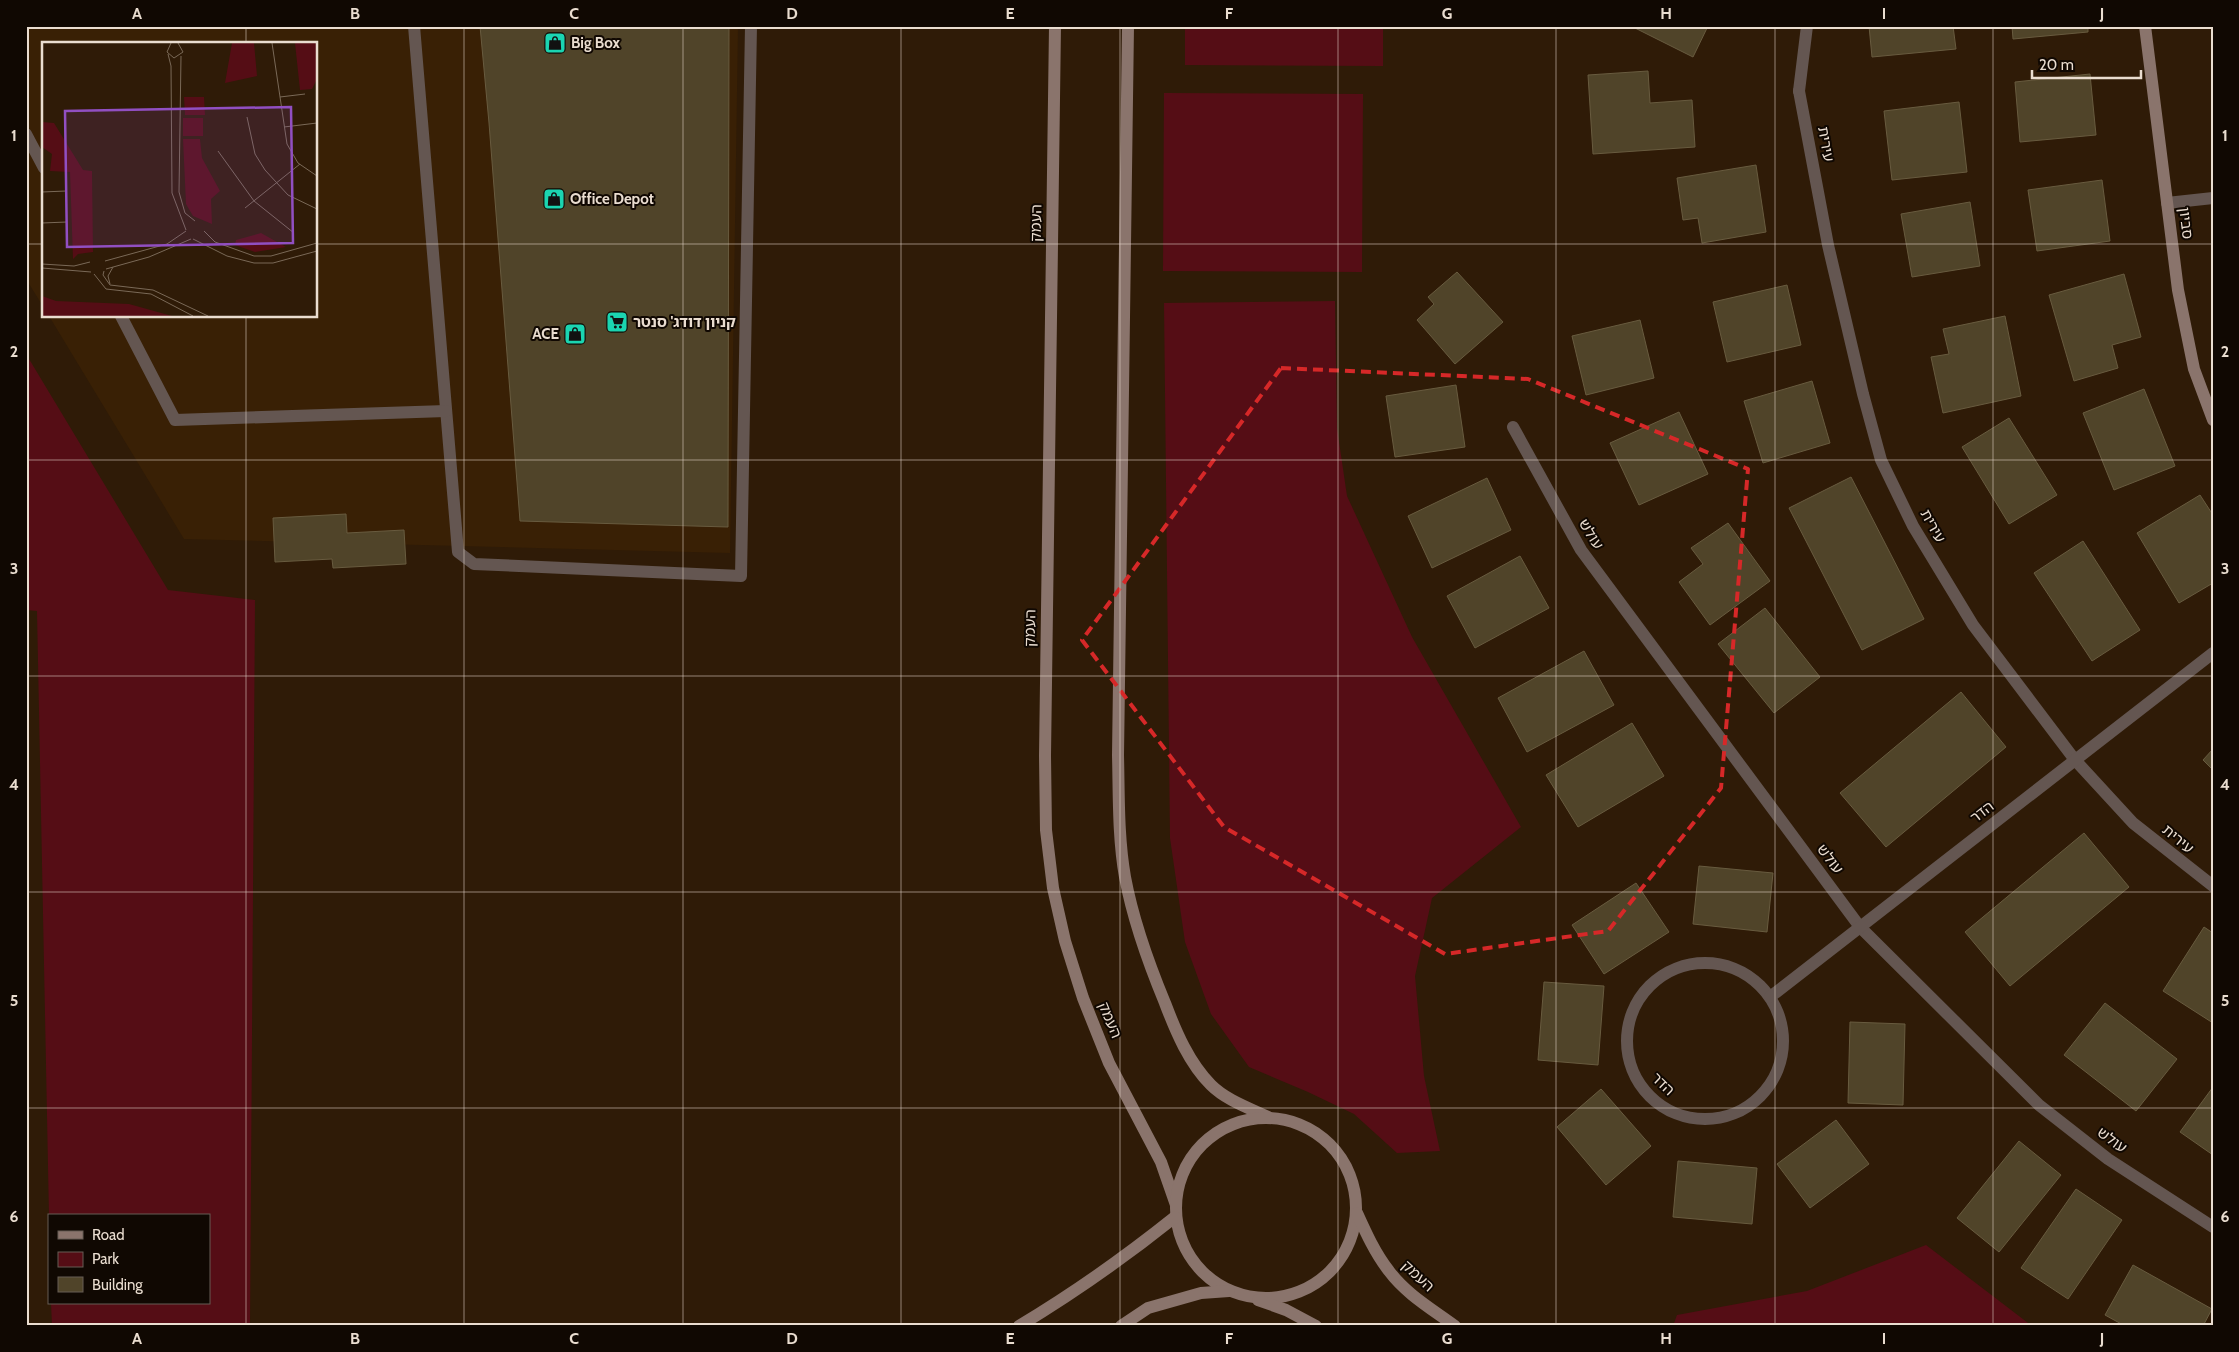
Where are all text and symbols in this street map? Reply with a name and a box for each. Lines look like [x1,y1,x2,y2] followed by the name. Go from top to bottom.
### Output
[132,4,142,23] text: A
[350,4,360,23] text: B
[569,4,579,23] text: C
[786,4,798,23] text: D
[1005,4,1015,23] text: E
[1225,4,1234,23] text: F
[1442,4,1452,23] text: G
[1660,4,1672,23] text: H
[1882,4,1886,23] text: I
[2099,4,2104,23] text: J
[543,31,567,55] shop icon: Big Box
[571,34,620,52] place label: Big Box
[42,42,318,318] inset map
[2032,48,2140,80] scale bar
[2039,56,2074,74] text: 20 m
[1814,125,1838,163] street label: עירית
[11,126,17,145] text: 1
[2222,126,2228,145] text: 1
[542,187,566,211] shop icon: Office Depot
[570,190,654,208] place label: Office Depot
[1027,204,1045,242] street label: העמק
[2175,206,2197,240] street label: סביון
[605,310,629,334] supermarket icon: קניון דודג' סנטר
[633,313,736,331] place label: קניון דודג' סנטר
[563,322,587,346] shop icon: ACE
[532,325,559,343] place label: ACE
[10,342,18,361] text: 2
[2221,342,2229,361] text: 2
[1917,506,1949,546] street label: עירית
[1575,515,1607,553] street label: עולש
[10,559,18,578] text: 3
[2221,559,2229,578] text: 3
[1021,609,1039,647] street label: העמק
[9,775,19,794] text: 4
[2220,775,2230,794] text: 4
[1967,797,1997,827] street label: הדר
[2159,821,2197,857] street label: עירית
[1813,841,1847,877] street label: עולש
[10,991,18,1010] text: 5
[2221,991,2229,1010] text: 5
[1095,999,1125,1041] street label: העמק
[1648,1069,1678,1099] street label: הדר
[2094,1123,2131,1157] street label: עולש
[10,1207,19,1226] text: 6
[2221,1207,2230,1226] text: 6
[48,1214,210,1304] legend
[92,1226,125,1244] text: Road
[92,1250,119,1268] text: Park
[1398,1257,1438,1295] street label: העמק
[92,1276,143,1294] text: Building
[132,1329,142,1348] text: A
[350,1329,360,1348] text: B
[569,1329,579,1348] text: C
[786,1329,798,1348] text: D
[1005,1329,1015,1348] text: E
[1225,1329,1234,1348] text: F
[1442,1329,1452,1348] text: G
[1660,1329,1672,1348] text: H
[1882,1329,1886,1348] text: I
[2099,1329,2104,1348] text: J

